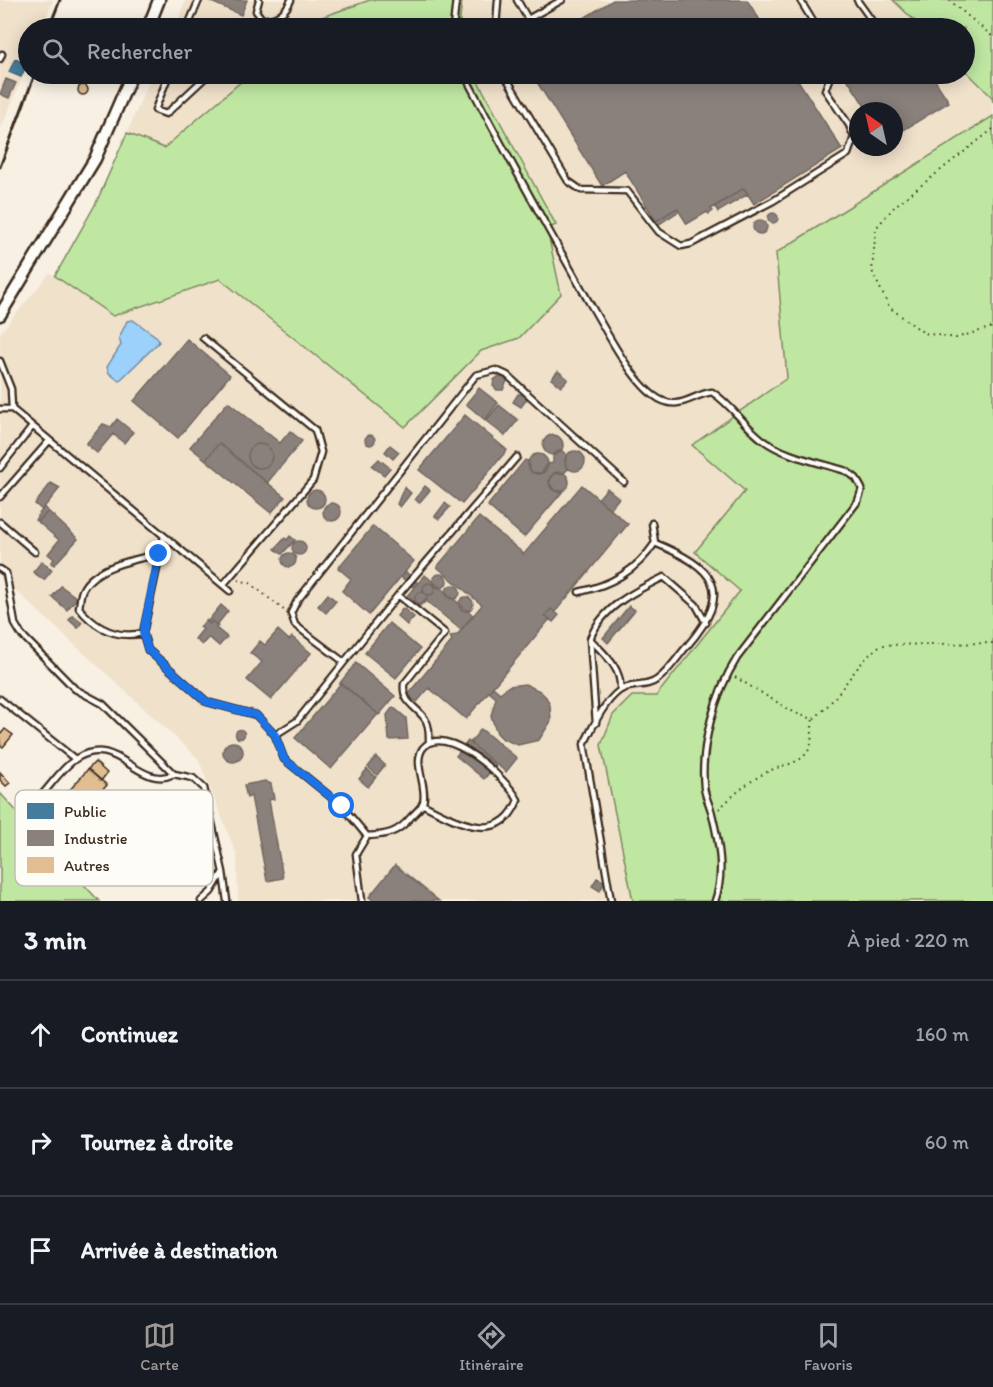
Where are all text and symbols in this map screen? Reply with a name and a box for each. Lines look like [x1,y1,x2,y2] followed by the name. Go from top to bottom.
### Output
[18,18,975,84] search box
[39,35,72,68] icon: search
[87,38,192,65] text: Rechercher
[849,102,903,156] north arrow
[145,540,171,566] route end
[15,790,213,886] legend
[328,792,354,818] route start
[64,802,106,821] text: Public
[64,829,128,848] text: Industrie
[64,856,110,875] text: Autres
[24,924,86,956] text: 3 min
[847,928,969,952] text: À pied · 220 m
[24,1018,57,1051] icon: ahead
[81,1021,178,1048] text: Continuez
[916,1022,969,1046] text: 160 m
[24,1126,57,1159] icon: right
[81,1129,233,1156] text: Tournez à droite
[925,1130,969,1154] text: 60 m
[24,1234,57,1267] icon: arrive
[81,1237,277,1264] text: Arrivée à destination
[140,1319,179,1374] tab: Carte
[459,1319,524,1374] tab: Itinéraire
[804,1319,853,1374] tab: Favoris

